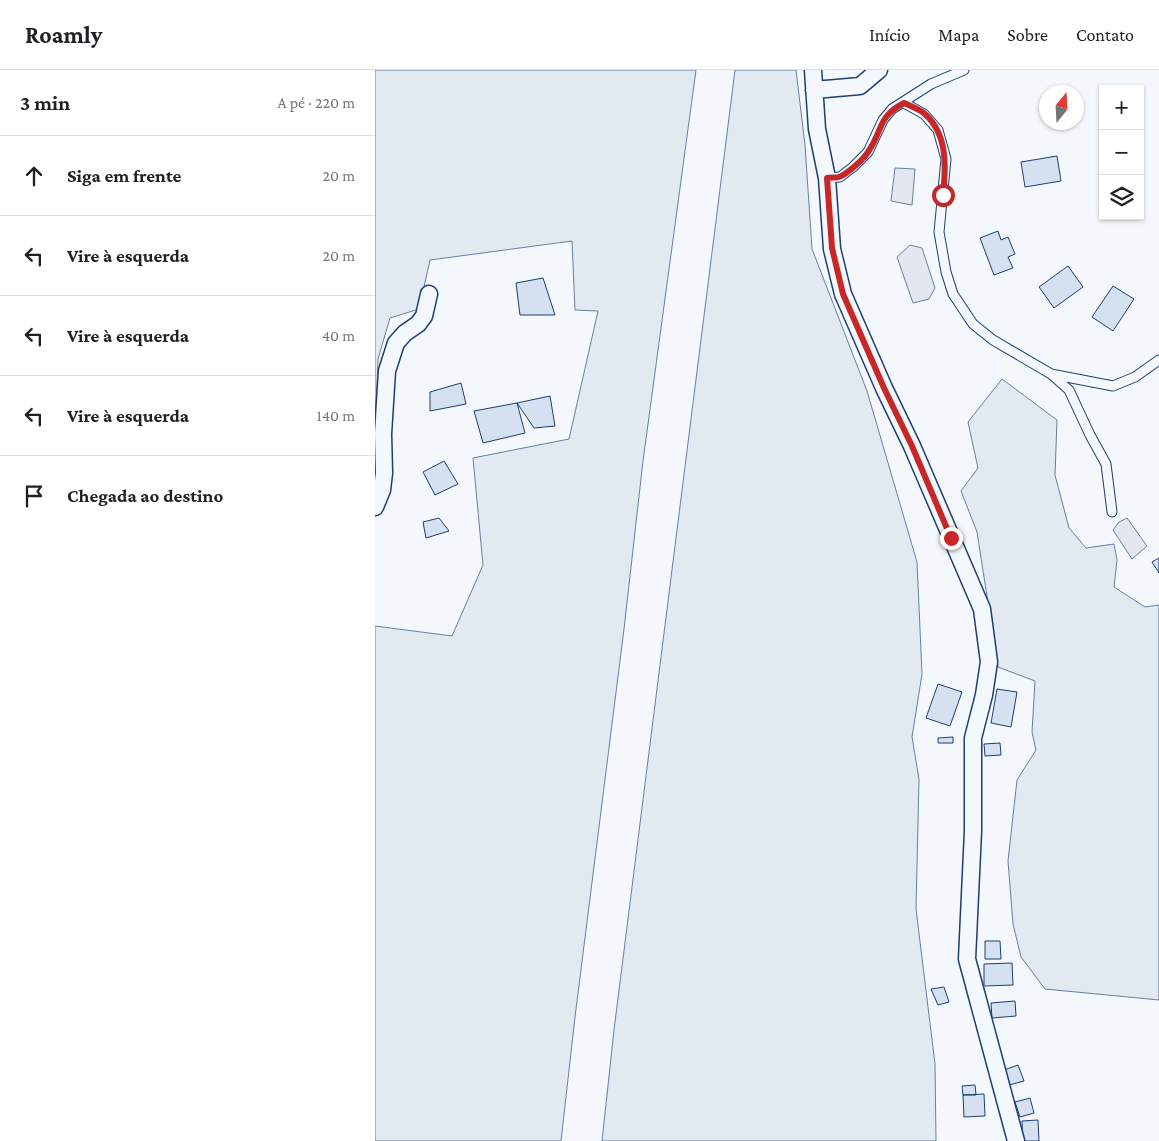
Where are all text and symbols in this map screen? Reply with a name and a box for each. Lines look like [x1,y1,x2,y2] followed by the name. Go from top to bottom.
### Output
[25,21,102,48] text: Roamly
[869,25,910,45] text: Início
[938,25,979,45] text: Mapa
[1007,25,1048,45] text: Sobre
[1076,25,1134,45] text: Contato
[1039,85,1084,130] north arrow
[1099,85,1144,220] map controls
[1099,85,1144,130] button: +
[20,91,70,115] text: 3 min
[278,94,355,111] text: A pé · 220 m
[1099,130,1144,175] button: −
[20,162,48,190] icon: ahead
[67,165,181,186] text: Siga em frente
[322,167,355,184] text: 20 m
[1099,175,1144,220] button: layers
[932,184,955,207] route start
[20,242,48,270] icon: left
[67,245,189,266] text: Vire à esquerda
[322,247,355,264] text: 20 m
[20,322,48,350] icon: left
[67,325,189,346] text: Vire à esquerda
[322,327,355,344] text: 40 m
[20,402,48,430] icon: left
[67,405,189,426] text: Vire à esquerda
[317,407,355,424] text: 140 m
[20,482,48,510] icon: arrive
[67,485,223,506] text: Chegada ao destino
[940,527,963,550] route end

